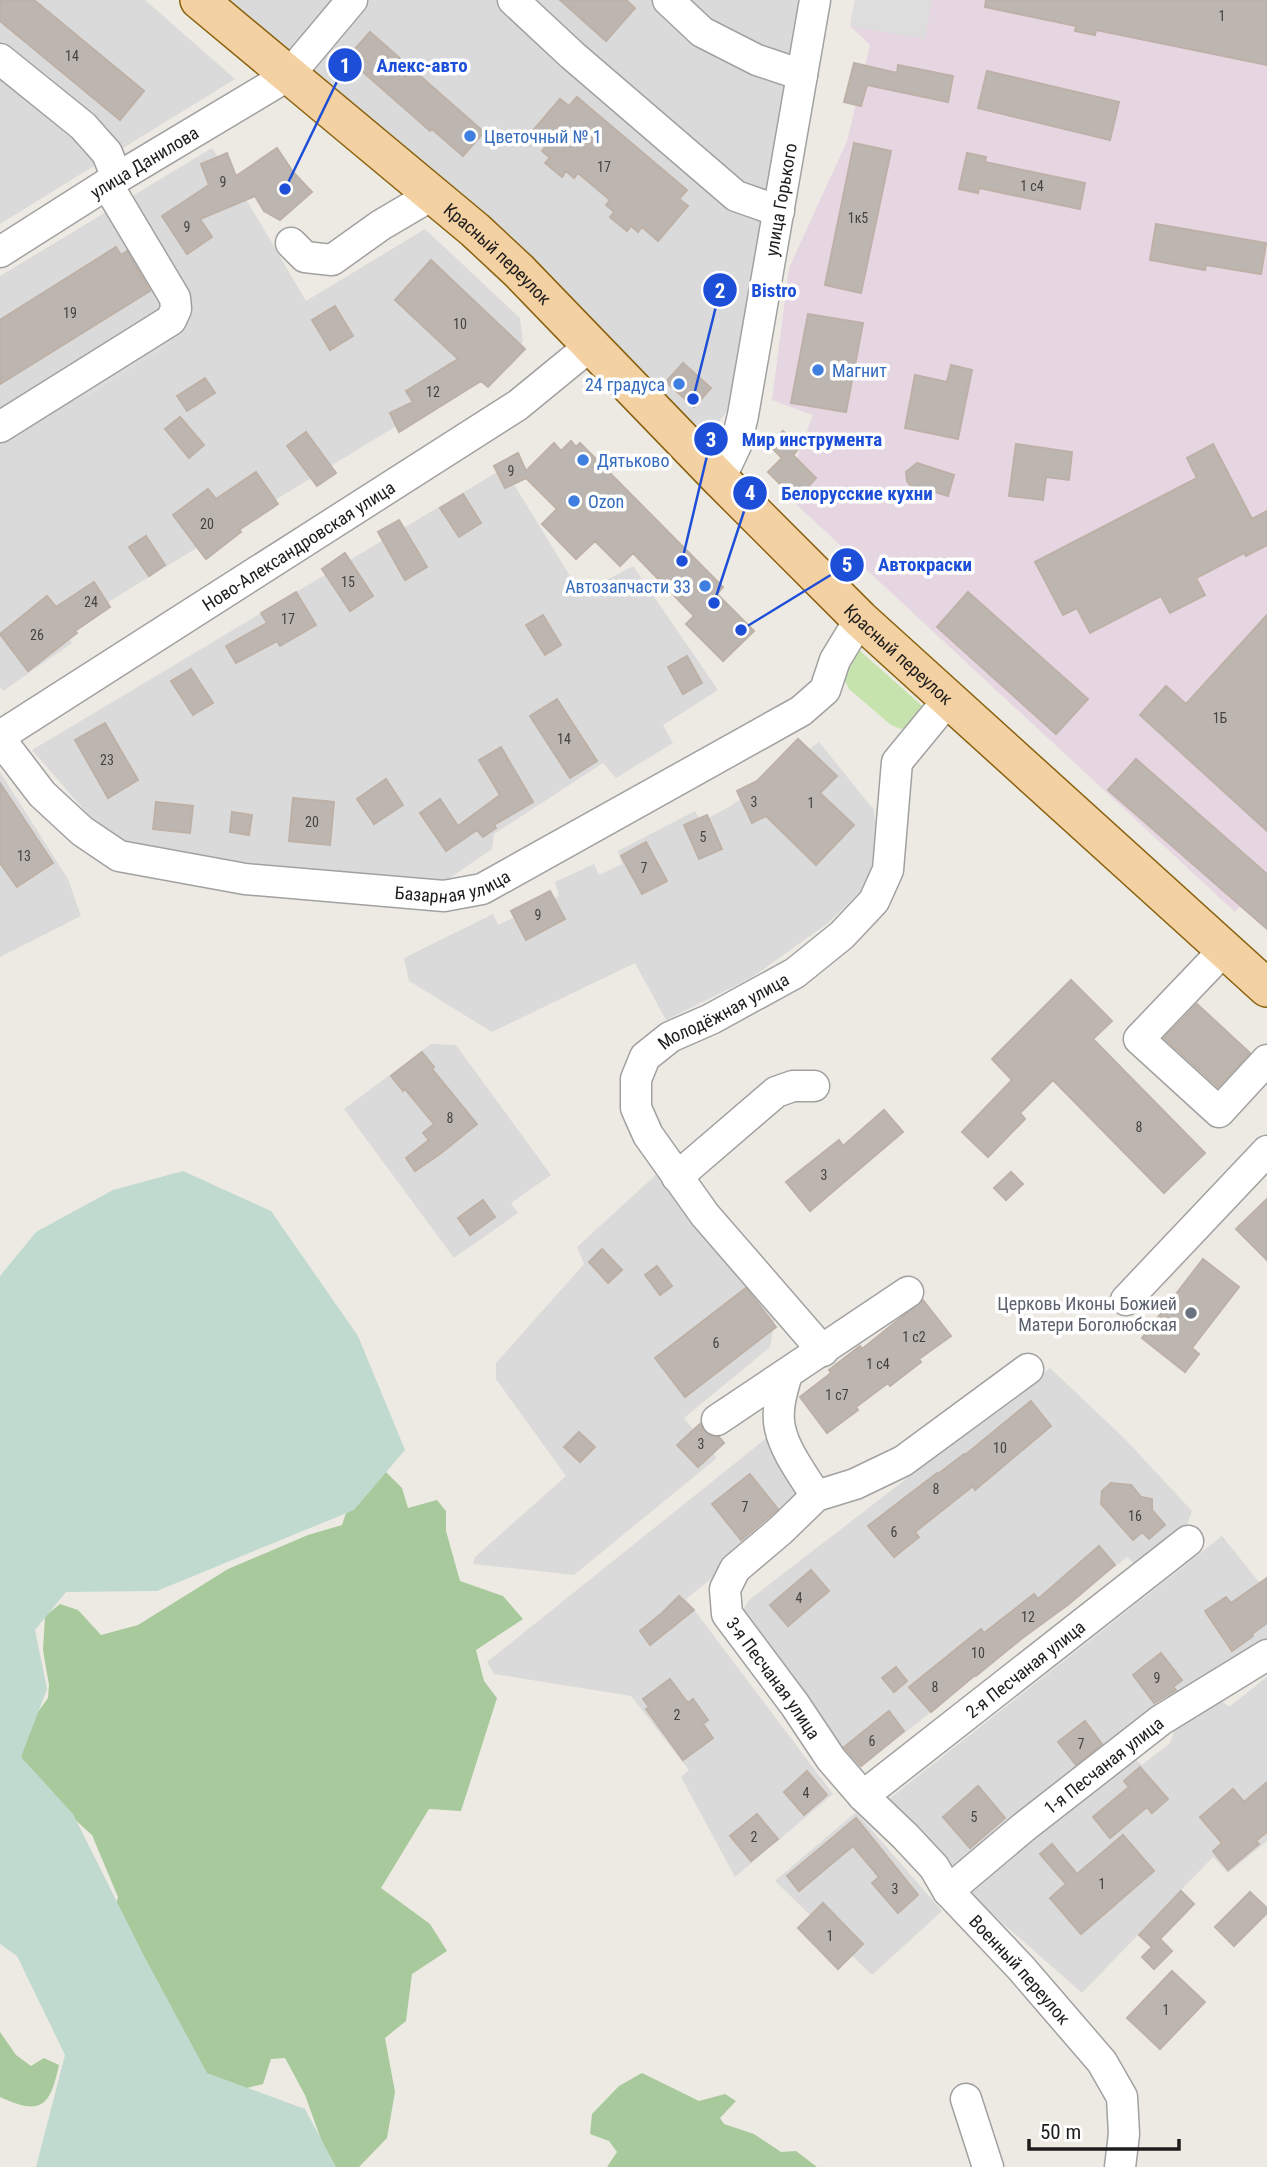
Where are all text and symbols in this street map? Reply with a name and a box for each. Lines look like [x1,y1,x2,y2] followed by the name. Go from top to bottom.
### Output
[1219,8,1225,24] house number: 1
[327,45,481,85] callout: Алекс-авто
[65,48,79,64] house number: 14
[340,54,350,78] text: 1
[376,54,468,77] text: Алекс-авто
[86,121,202,203] street label: улица Данилова
[484,126,602,147] place label: Цветочный № 1
[462,128,478,144] marker: Цветочный № 1
[760,141,801,258] street label: улица Горького
[597,159,611,175] house number: 17
[220,174,226,190] house number: 9
[1020,178,1044,194] house number: 1 с4
[440,198,556,309] street label: Красный переулок
[848,210,868,226] house number: 1к5
[184,219,190,235] house number: 9
[702,270,811,310] callout: Bistro
[715,279,725,303] text: 2
[751,279,797,302] text: Bistro
[63,305,77,321] house number: 19
[453,316,467,332] house number: 10
[832,360,887,381] place label: Магнит
[810,362,826,378] marker: Магнит
[585,374,665,395] place label: 24 градуса
[671,376,687,392] marker: 24 градуса
[426,384,440,400] house number: 12
[693,419,897,459] callout: Мир инструмента
[706,428,716,452] text: 3
[742,428,882,451] text: Мир инструмента
[597,450,669,471] place label: Дятьково
[575,452,591,468] marker: Дятьково
[508,463,514,479] house number: 9
[732,473,947,513] callout: Белорусские кухни
[198,476,398,615] street label: Ново-Александровская улица
[745,481,755,505] text: 4
[781,482,933,505] text: Белорусские кухни
[588,491,624,512] place label: Ozon
[566,493,582,509] marker: Ozon
[200,516,214,532] house number: 20
[829,545,986,585] callout: Автокраски
[842,553,852,577] text: 5
[878,553,972,576] text: Автокраски
[341,574,355,590] house number: 15
[565,576,691,597] place label: Автозапчасти 33
[697,578,713,594] marker: Автозапчасти 33
[84,594,98,610] house number: 24
[840,599,958,709] street label: Красный переулок
[281,611,295,627] house number: 17
[30,627,44,643] house number: 26
[1213,710,1228,726] house number: 1Б
[557,731,571,747] house number: 14
[100,752,114,768] house number: 23
[751,794,757,810] house number: 3
[808,795,814,811] house number: 1
[305,814,319,830] house number: 20
[700,829,707,845] house number: 5
[17,848,31,864] house number: 13
[641,860,648,876] house number: 7
[394,865,514,907] street label: Базарная улица
[535,907,541,923] house number: 9
[653,968,792,1053] street label: Молодёжная улица
[447,1110,454,1126] house number: 8
[1136,1119,1143,1135] house number: 8
[821,1167,827,1183] house number: 3
[997,1293,1177,1335] place label: Церковь Иконы Божией Матери Боголюбская
[1183,1305,1199,1321] marker: Церковь Иконы Божией Матери Боголюбская
[902,1329,926,1345] house number: 1 с2
[713,1335,720,1351] house number: 6
[866,1356,890,1372] house number: 1 с4
[825,1387,849,1403] house number: 1 с7
[698,1436,704,1452] house number: 3
[993,1440,1007,1456] house number: 10
[933,1481,940,1497] house number: 8
[742,1499,749,1515] house number: 7
[1128,1508,1142,1524] house number: 16
[891,1524,898,1540] house number: 6
[796,1590,803,1606] house number: 4
[1021,1609,1035,1625] house number: 12
[722,1613,825,1743] street label: 3-я Песчаная улица
[961,1616,1089,1722] street label: 2-я Песчаная улица
[971,1645,985,1661] house number: 10
[1154,1670,1160,1686] house number: 9
[932,1679,939,1695] house number: 8
[674,1707,681,1723] house number: 2
[1039,1712,1167,1818] street label: 1-я Песчаная улица
[869,1733,876,1749] house number: 6
[1078,1736,1085,1752] house number: 7
[803,1785,810,1801] house number: 4
[971,1809,978,1825] house number: 5
[751,1829,758,1845] house number: 2
[1099,1876,1105,1892] house number: 1
[892,1881,898,1897] house number: 3
[966,1910,1075,2029] street label: Военный переулок
[827,1928,833,1944] house number: 1
[1163,2002,1169,2018] house number: 1
[1029,2108,1180,2152] scale bar
[1040,2120,1081,2144] text: 50 m

